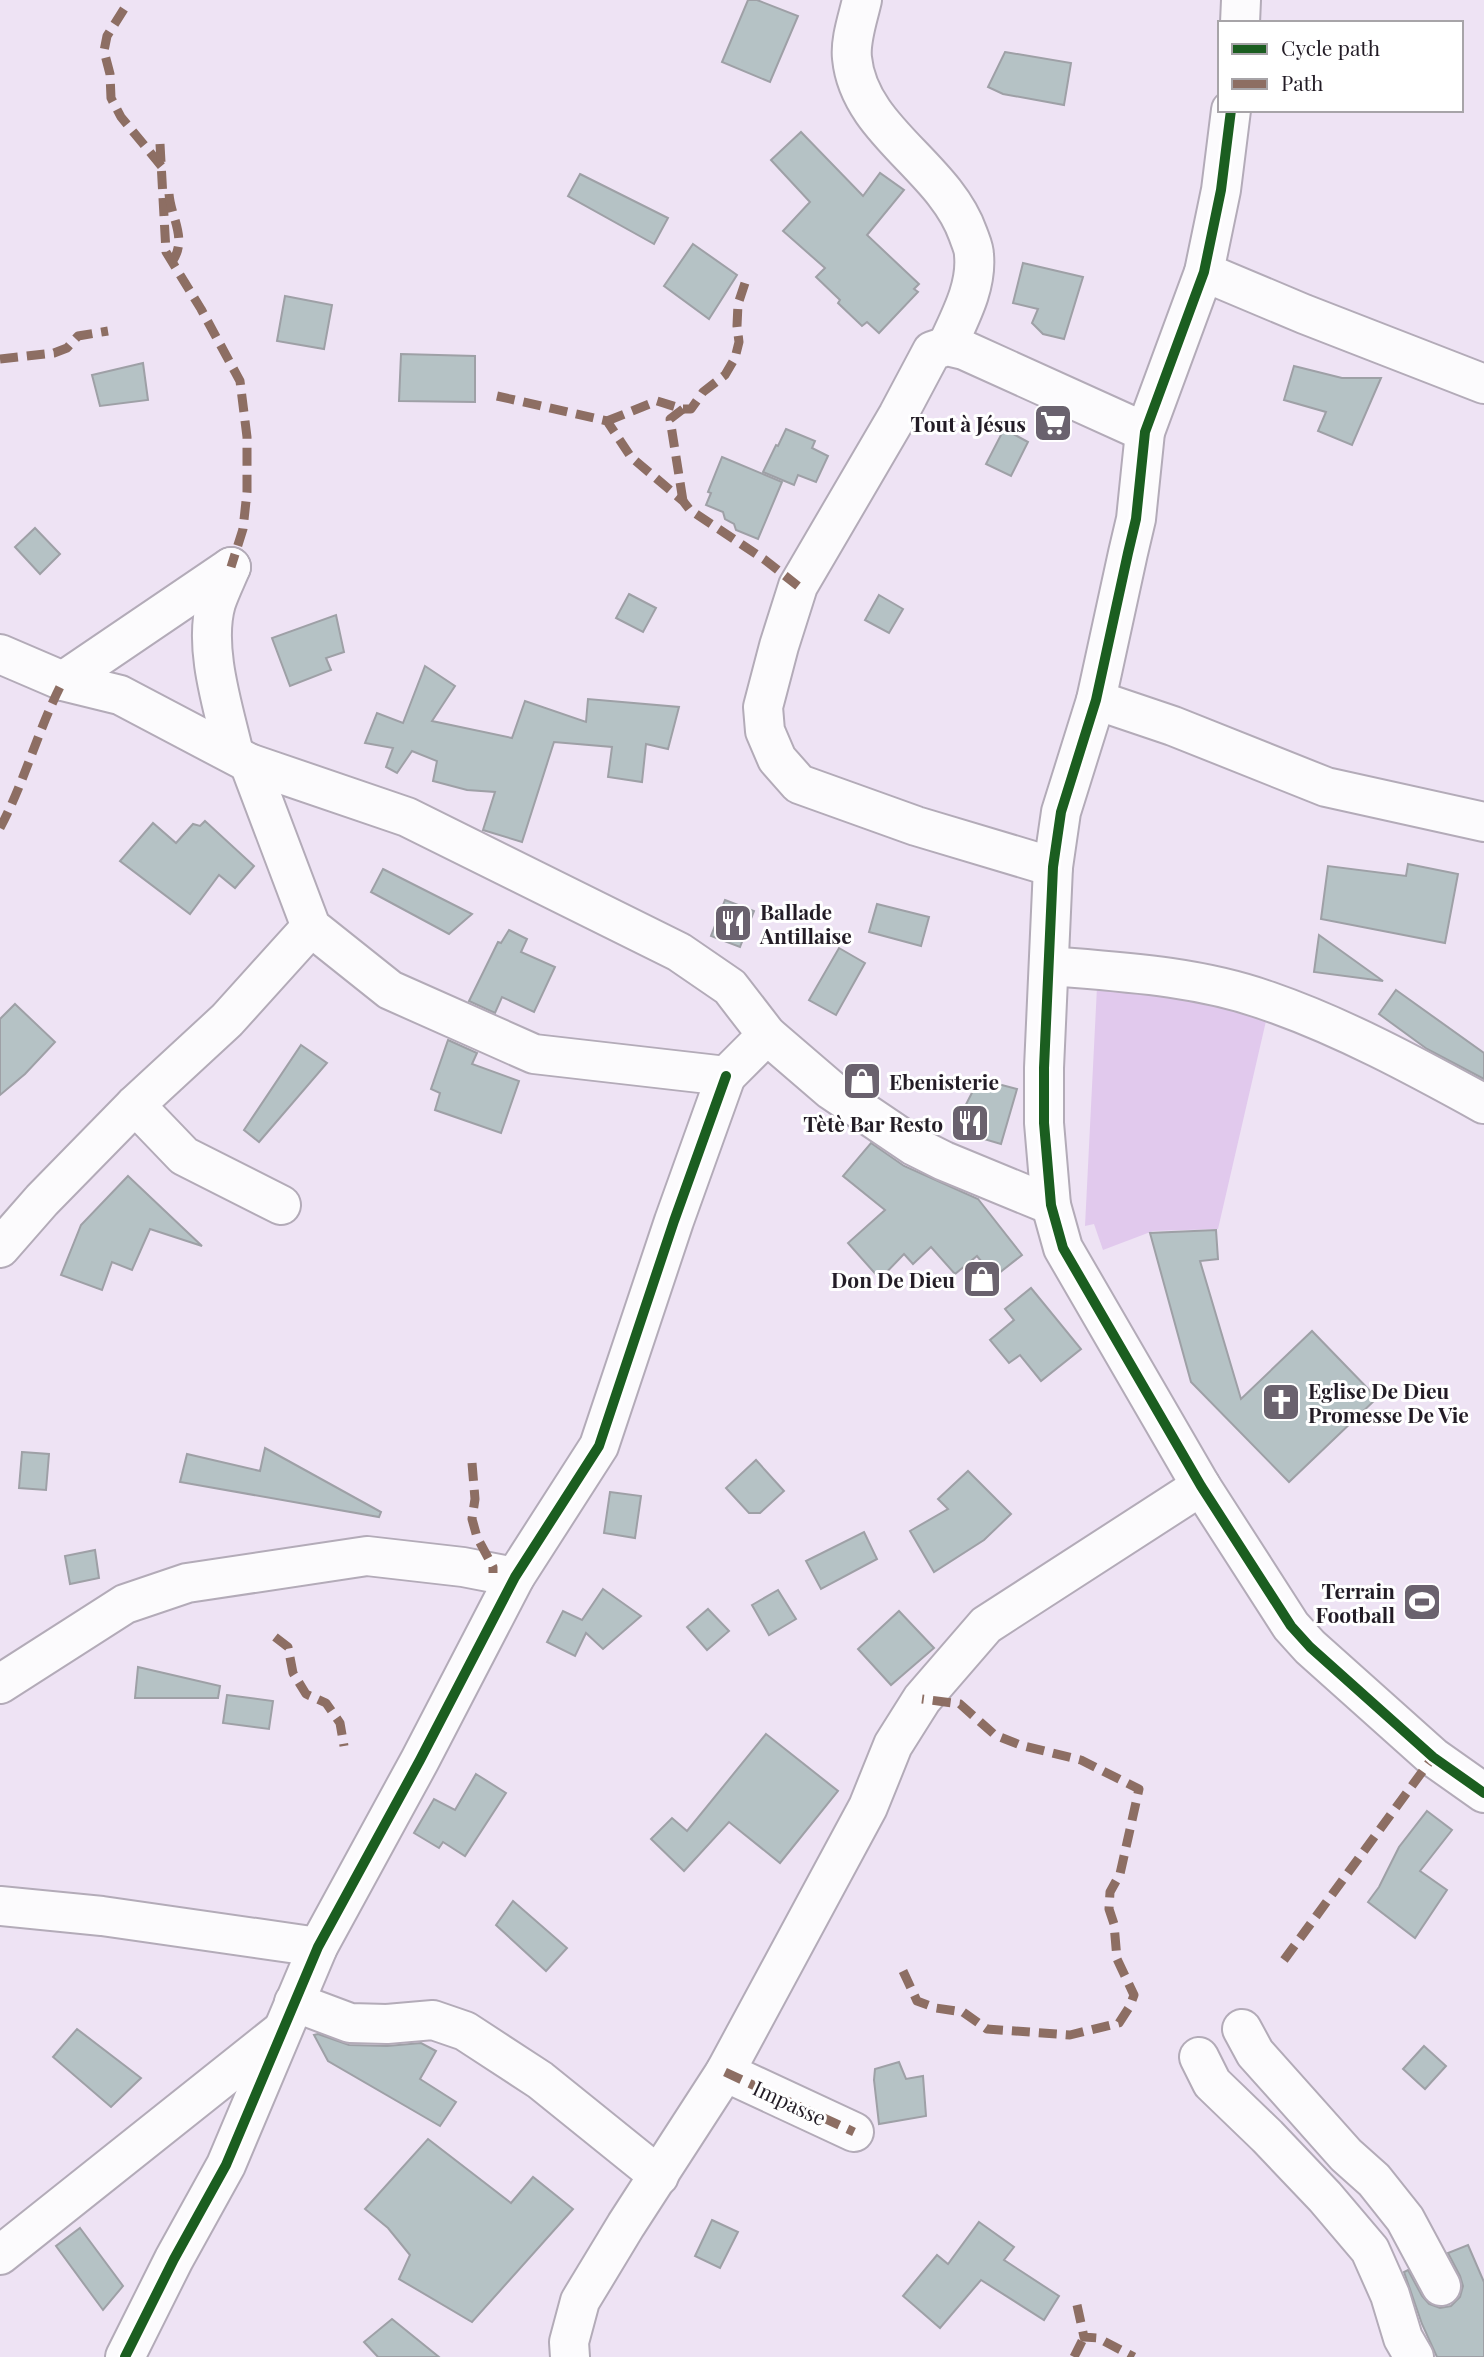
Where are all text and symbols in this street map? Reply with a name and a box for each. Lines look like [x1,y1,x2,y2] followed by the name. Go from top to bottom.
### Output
[1218,21,1463,112] legend
[1281,33,1381,61] text: Cycle path
[1281,68,1324,96] text: Path
[1032,402,1074,444] supermarket icon: Tout à Jésus
[910,409,1026,437] place label: Tout à Jésus
[759,897,852,949] place label: Ballade Antillaise
[712,902,754,944] restaurant icon: Ballade Antillaise
[841,1060,883,1102] shop icon: Ebenisterie
[889,1067,999,1095] place label: Ebenisterie
[949,1102,991,1144] restaurant icon: Tètè Bar Resto
[803,1109,943,1137] place label: Tètè Bar Resto
[961,1258,1003,1300] shop icon: Don De Dieu
[831,1265,955,1293] place label: Don De Dieu
[1308,1376,1469,1428] place label: Eglise De Dieu Promesse De Vie
[1260,1381,1302,1423] church icon: Eglise De Dieu Promesse De Vie
[1316,1576,1395,1628] place label: Terrain Football
[1401,1581,1443,1623] sports icon: Terrain Football
[749,2073,831,2131] street label: Impasse

